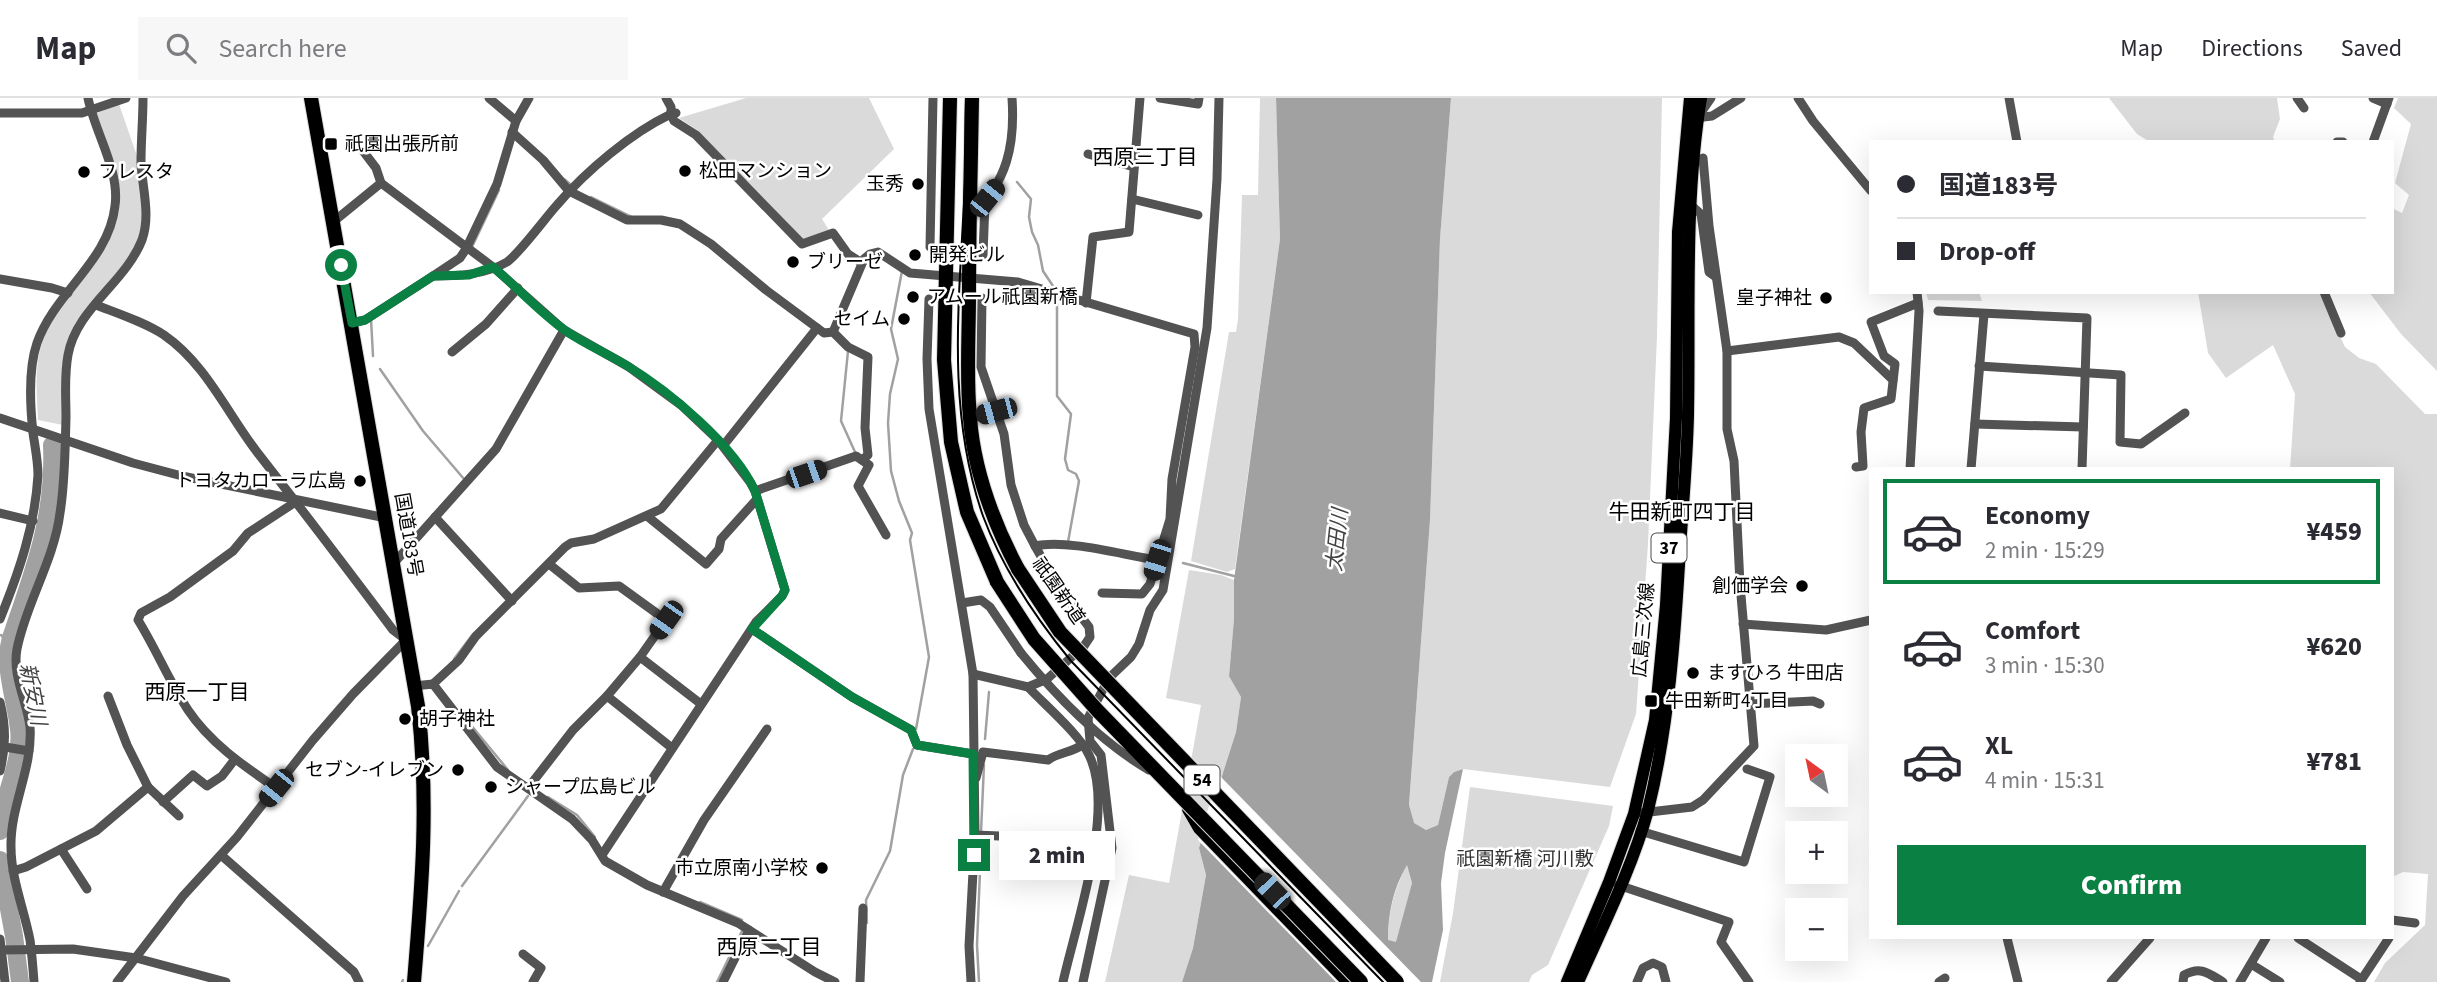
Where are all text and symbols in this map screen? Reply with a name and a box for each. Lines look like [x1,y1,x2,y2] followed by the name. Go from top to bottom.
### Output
[138,17,628,80] search box
[35,25,96,72] text: Map
[162,29,200,67] icon: search
[218,30,347,67] text: Search here
[2120,31,2163,66] text: Map
[2201,31,2303,66] text: Directions
[2341,31,2402,66] text: Saved
[345,131,459,158] place label: 祇園出張所前
[323,136,339,152] marker: 祇園出張所前
[1093,142,1198,172] district label: 西原三丁目
[699,158,832,185] place label: 松田マンション
[98,159,174,186] place label: フレスタ
[677,163,693,179] marker: 松田マンション
[76,164,92,180] marker: フレスタ
[1939,167,2058,204] text: 国道183号
[866,171,904,198] place label: 玉秀
[966,175,1009,221] car
[910,176,926,192] marker: 玉秀
[1939,233,2035,270] text: Drop-off
[929,242,1005,269] place label: 開発ビル
[907,247,923,263] marker: 開発ビル
[325,249,357,281] route start
[807,249,883,276] place label: ブリーゼ
[785,254,801,270] marker: ブリーゼ
[927,284,1078,311] place label: アムール祇園新橋
[1736,285,1812,312] place label: 皇子神社
[905,289,921,305] marker: アムール祇園新橋
[1818,290,1834,306] marker: 皇子神社
[833,306,890,333] place label: セイム
[896,311,912,327] marker: セイム
[973,395,1020,427] car
[783,457,830,491] car
[175,468,346,495] place label: トヨタカローラ広島
[352,473,368,489] marker: トヨタカローラ広島
[387,491,429,579] street label: 国道183号
[1609,497,1756,527] district label: 牛田新町四丁目
[1985,497,2090,534] text: Economy
[1901,500,1964,563] icon: car
[1319,505,1355,573] water label: 太田川
[2306,513,2362,550] text: ¥459
[1652,534,1686,562] road number: 37
[1985,534,2105,567] text: 2 min · 15:29
[1141,537,1174,583] car
[1025,552,1091,630] street label: 祇園新道
[1712,573,1788,600] place label: 創価学会
[1794,578,1810,594] marker: 創価学会
[1626,581,1662,679] street label: 広島三次線
[646,597,687,643] car
[1985,612,2080,649] text: Comfort
[1901,615,1964,678] icon: car
[2306,628,2362,665] text: ¥620
[1985,649,2105,682] text: 3 min · 15:30
[12,660,54,730] water label: 新安川
[1707,660,1844,687] place label: ますひろ 牛田店
[1685,665,1701,681] marker: ますひろ 牛田店
[145,677,250,707] district label: 西原一丁目
[1665,688,1788,715] place label: 牛田新町4丁目
[1643,693,1659,709] marker: 牛田新町4丁目
[419,706,495,733] place label: 胡子神社
[397,711,413,727] marker: 胡子神社
[1985,727,2013,764] text: XL
[1901,730,1964,793] icon: car
[2306,743,2362,780] text: ¥781
[1785,744,1848,807] north arrow
[1785,744,1848,961] map controls
[305,757,444,784] place label: セブン-イレブン
[450,762,466,778] marker: セブン-イレブン
[1985,764,2105,797] text: 4 min · 15:31
[255,765,298,811] car
[1184,766,1220,794] road number: 54
[505,774,656,801] place label: シャープ広島ビル
[483,779,499,795] marker: シャープ広島ビル
[1785,821,1848,884] button: +
[998,830,1114,880] callout: 2 min
[958,839,990,871] route end
[1029,839,1085,872] text: 2 min
[1897,845,2366,925] button: Confirm
[1457,846,1593,873] park label: 祇園新橋 河川敷
[675,855,808,882] place label: 市立原南小学校
[814,860,830,876] marker: 市立原南小学校
[1250,869,1295,913] car
[1785,898,1848,961] button: −
[717,932,822,962] district label: 西原二丁目

